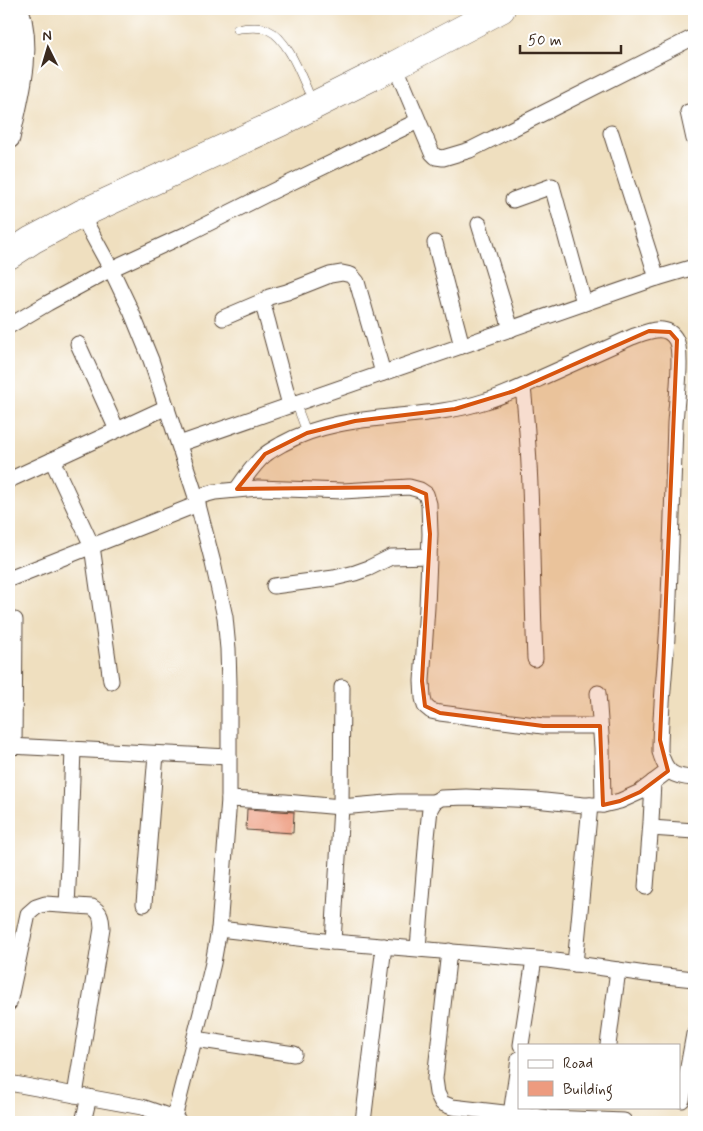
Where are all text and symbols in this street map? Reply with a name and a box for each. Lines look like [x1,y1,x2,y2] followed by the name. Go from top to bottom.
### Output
[22,22,72,72] north arrow
[520,22,622,54] scale bar
[42,27,52,45] text: N
[528,31,562,51] text: 50 m
[518,1044,680,1108] legend
[563,1054,593,1074] text: Road
[563,1080,613,1101] text: Building

